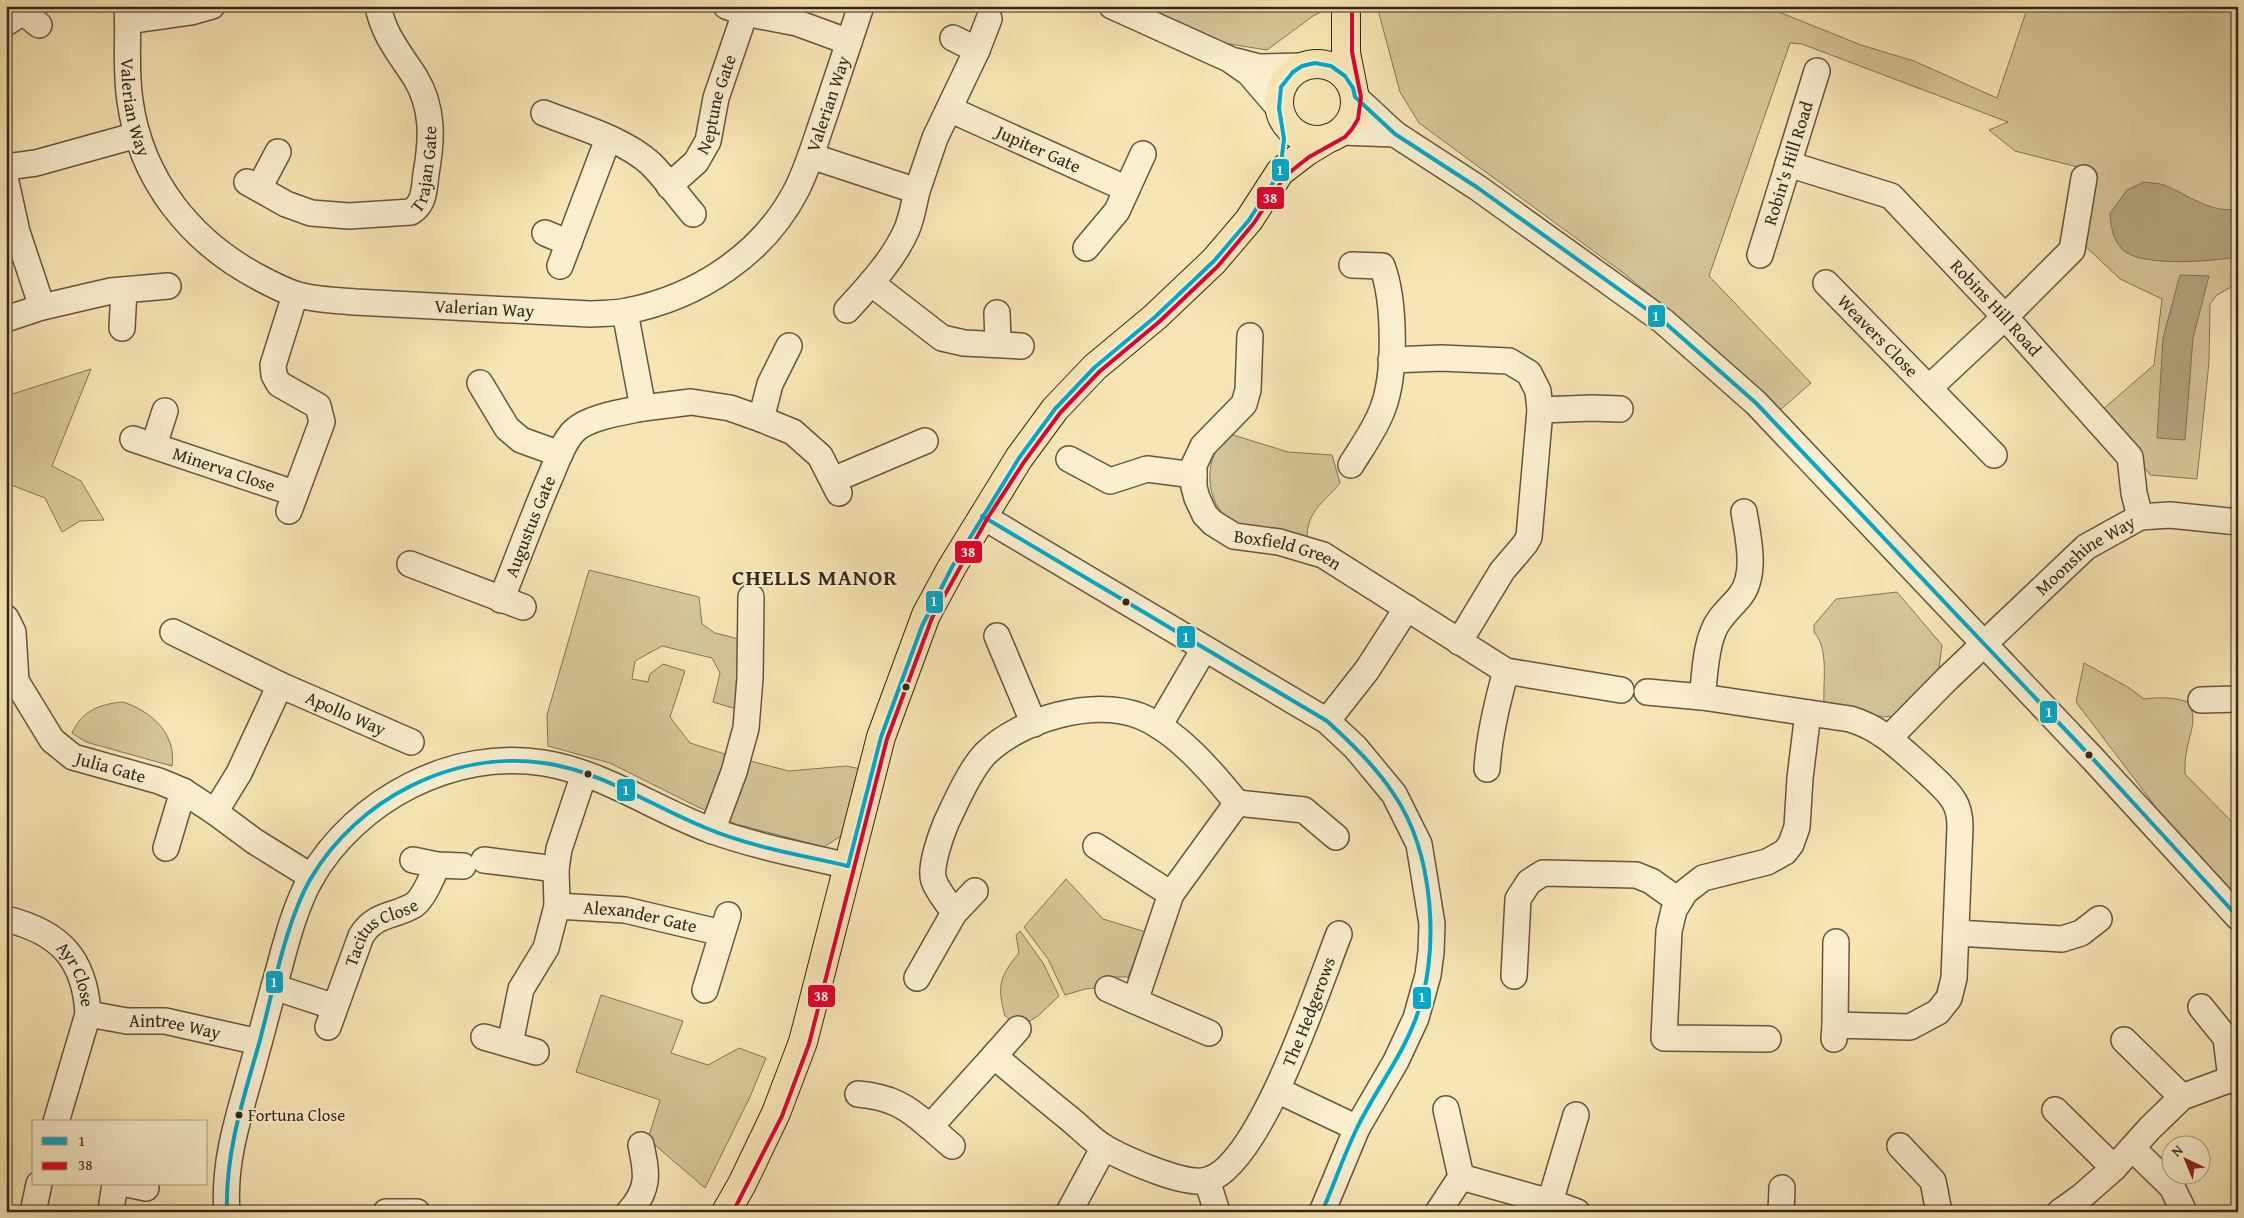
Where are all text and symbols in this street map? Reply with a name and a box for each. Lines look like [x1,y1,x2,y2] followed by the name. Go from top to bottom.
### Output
[689,51,743,159] street label: Neptune Gate
[799,52,856,156] street label: Valerian Way
[114,58,158,161] street label: Valerian Way
[1756,97,1820,229] street label: Robin's Hill Road
[990,117,1085,180] street label: Jupiter Gate
[404,126,443,218] street label: Trajan Gate
[1271,158,1290,182] line badge: 1
[1276,160,1284,180] text: 1
[1256,186,1285,210] line badge: 38
[1263,188,1277,208] text: 38
[1944,253,2048,362] street label: Robins Hill Road
[1831,288,1925,383] street label: Weavers Close
[434,292,535,324] street label: Valerian Way
[1647,304,1666,328] line badge: 1
[1652,306,1660,326] text: 1
[169,439,279,499] street label: Minerva Close
[497,471,562,581] street label: Augustus Gate
[2029,508,2140,602] street label: Moonshine Way
[1232,522,1347,577] street label: Boxfield Green
[954,540,983,564] line badge: 38
[961,542,975,562] text: 38
[732,561,898,593] district label: CHELLS MANOR
[925,590,944,614] line badge: 1
[930,591,938,611] text: 1
[1121,597,1131,607] unlabelled marker
[1176,625,1196,649] line badge: 1
[1182,627,1190,647] text: 1
[901,682,911,692] unlabelled marker
[301,684,390,742] street label: Apollo Way
[2039,700,2058,724] line badge: 1
[2045,702,2053,722] text: 1
[71,744,149,790] street label: Julia Gate
[2084,750,2094,760] unlabelled marker
[583,769,593,779] unlabelled marker
[616,778,636,802] line badge: 1
[622,780,630,800] text: 1
[337,891,423,970] street label: Tacitus Close
[583,894,700,940] street label: Alexander Gate
[51,934,101,1008] street label: Ayr Close
[1275,953,1342,1071] street label: The Hedgerows
[265,970,284,994] line badge: 1
[270,972,278,992] text: 1
[807,984,836,1008] line badge: 38
[814,986,828,1006] text: 38
[1412,986,1432,1010] line badge: 1
[1418,987,1426,1007] text: 1
[129,1007,223,1046] street label: Aintree Way
[248,1102,345,1127] place label: Fortuna Close
[234,1110,244,1120] marker: Fortuna Close
[32,1120,208,1186] legend
[78,1130,85,1151] text: 1
[2162,1136,2212,1186] north arrow
[2167,1140,2188,1161] text: N
[78,1154,92,1175] text: 38

